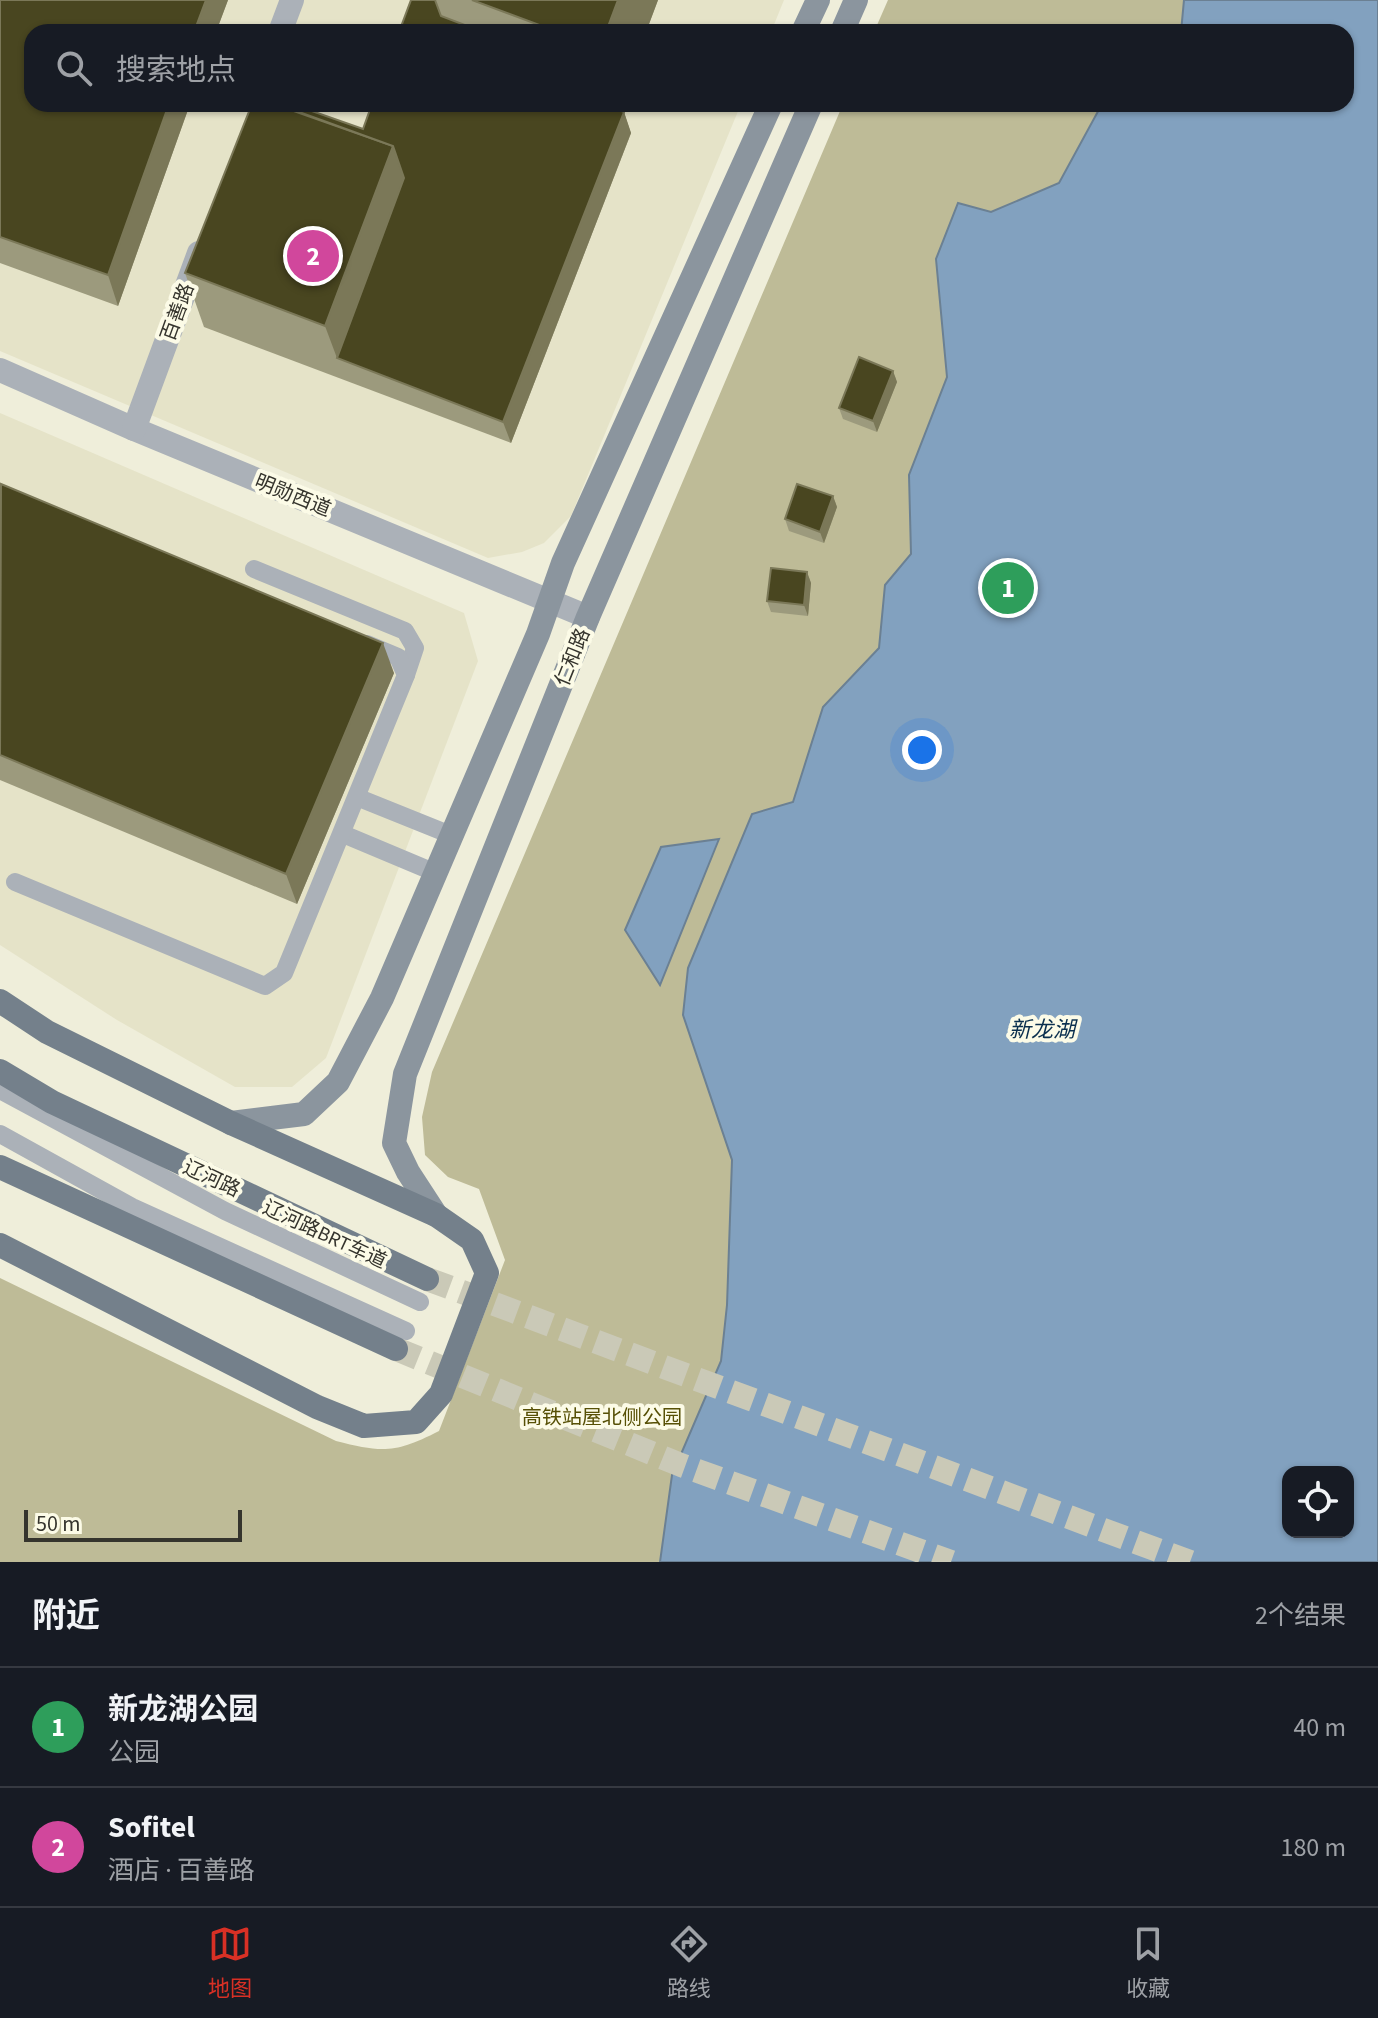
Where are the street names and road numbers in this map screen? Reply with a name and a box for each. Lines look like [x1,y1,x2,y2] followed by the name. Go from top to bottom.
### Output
[155,279,201,345] street label: 百善路
[250,468,335,524] street label: 明勋西道
[549,624,597,690] street label: 仁和路
[178,1154,245,1204] street label: 辽河路
[258,1194,391,1276] street label: 辽河路BRT车道

